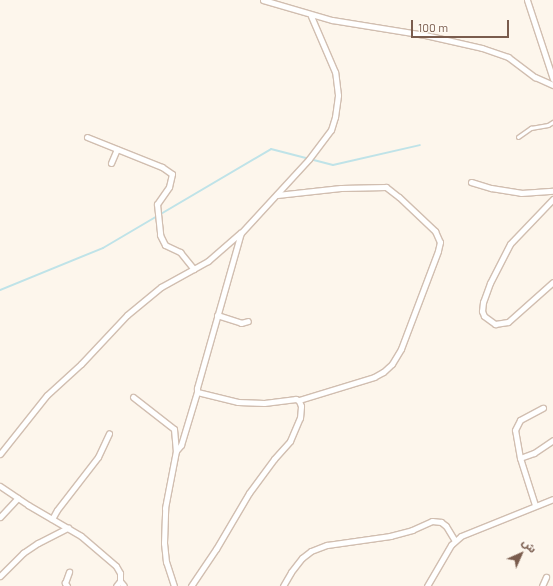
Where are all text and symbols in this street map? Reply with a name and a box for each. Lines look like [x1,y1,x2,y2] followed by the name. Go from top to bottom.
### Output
[413,12,511,38] scale bar
[418,20,448,34] text: 100 m
[501,534,541,574] north arrow
[520,535,540,555] text: ش

